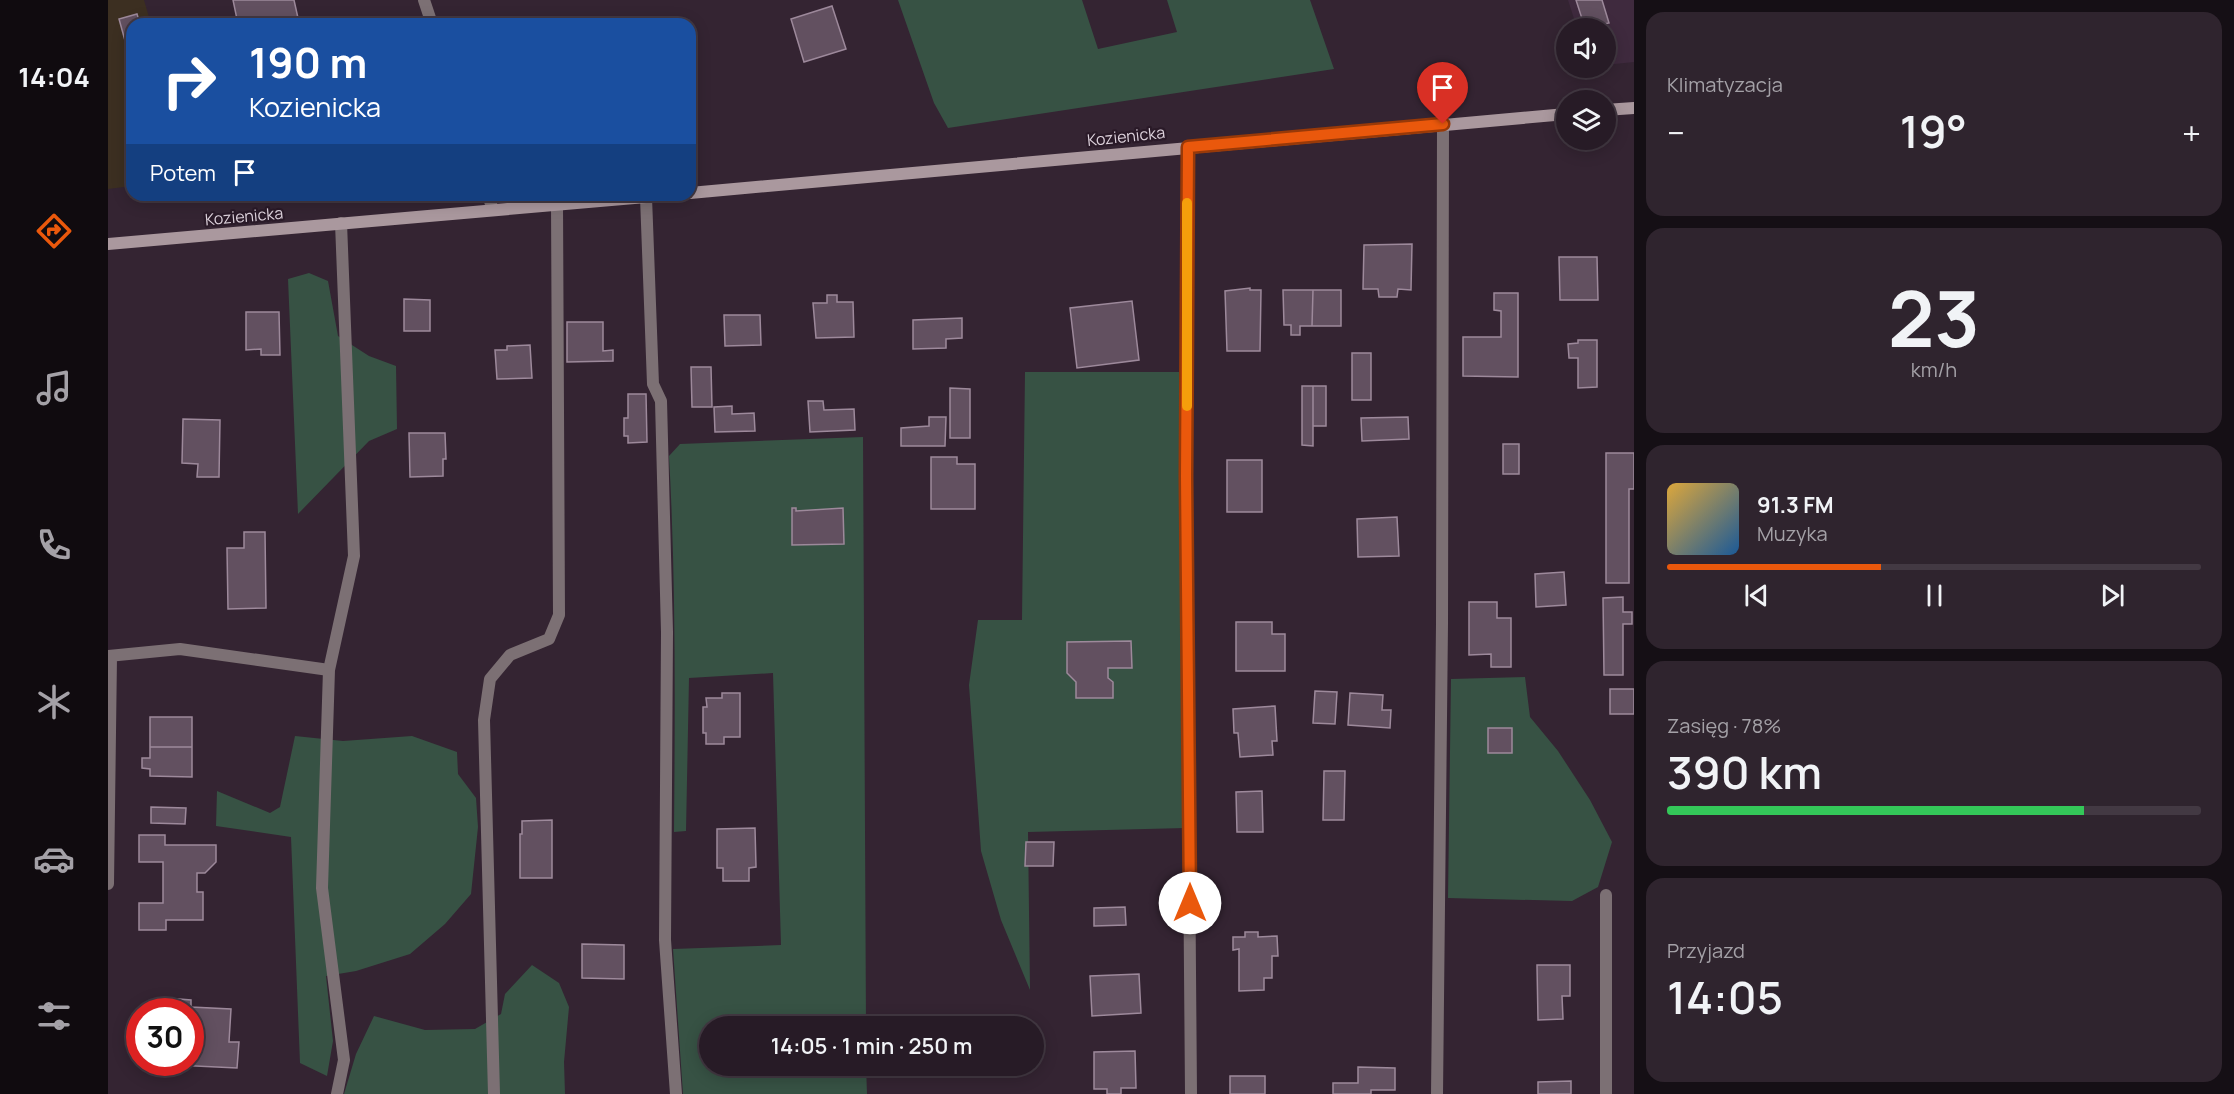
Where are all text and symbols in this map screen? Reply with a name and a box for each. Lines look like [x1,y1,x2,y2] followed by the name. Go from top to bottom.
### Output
[1556,18,1616,150] map controls
[1556,18,1616,78] button: sound
[249,33,367,91] text: 190 m
[150,42,228,120] icon: right
[18,58,90,95] text: 14:04
[1417,62,1468,124] pin
[1426,71,1459,104] icon: arrive
[1667,71,1783,98] text: Klimatyzacja
[249,88,381,125] text: Kozienicka
[1556,90,1616,150] button: layers
[1900,100,1967,162] text: 19°
[1667,110,1685,155] text: −
[2182,110,2201,155] text: +
[1086,121,1166,151] street label: Kozienicka
[228,156,261,189] icon: arrive
[150,158,216,188] text: Potem
[204,202,284,230] street label: Kozienicka
[33,210,75,252] icon: directions
[1888,264,1980,370] text: 23
[1911,356,1957,383] text: km/h
[33,367,75,409] icon: music
[1757,490,1834,520] text: 91.3 FM
[1757,520,1828,547] text: Muzyka
[33,524,75,566] icon: phone
[1740,579,1773,612] icon: previous
[1918,579,1951,612] icon: pause
[2096,579,2129,612] icon: next
[33,681,75,723] icon: climate
[1667,712,1781,739] text: Zasięg · 78%
[1667,741,1822,803] text: 390 km
[33,838,75,880] icon: car
[1158,871,1222,935] position arrow
[1667,937,1745,964] text: Przyjazd
[1667,966,1783,1028] text: 14:05
[33,995,75,1037] icon: filters
[126,998,204,1076] speed limit sign: 30
[771,1031,972,1061] text: 14:05 · 1 min · 250 m

